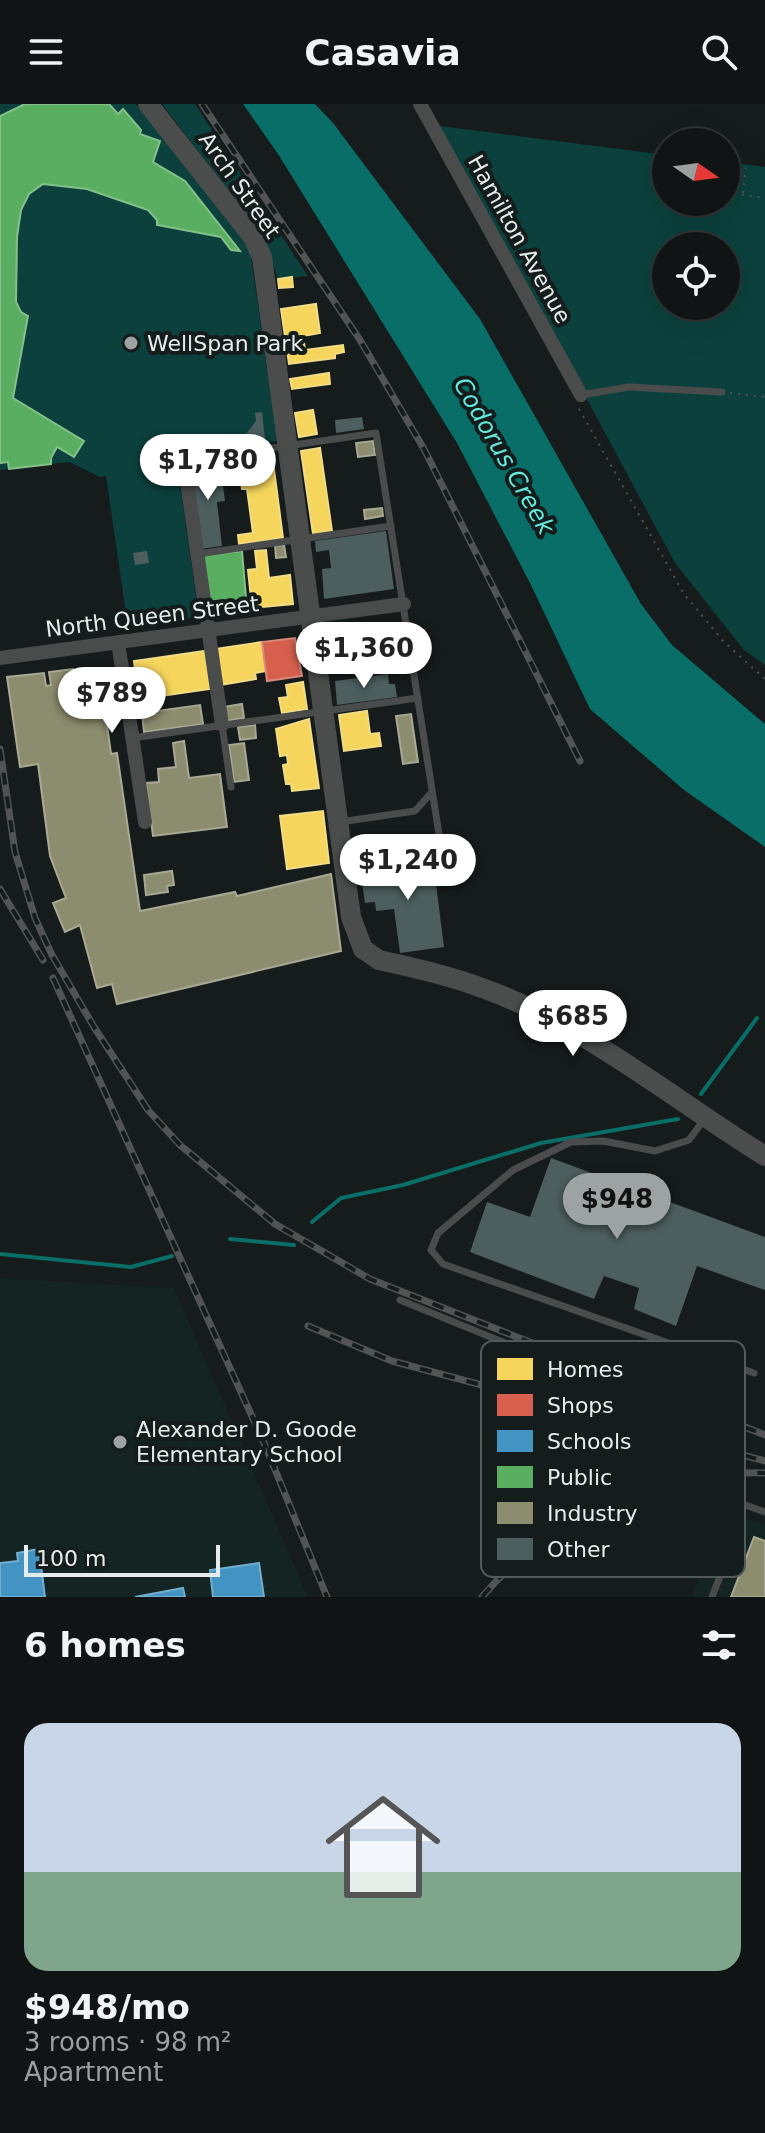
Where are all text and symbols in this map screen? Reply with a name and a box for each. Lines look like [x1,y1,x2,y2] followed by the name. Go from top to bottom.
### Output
[24,30,68,74] icon: menu
[697,30,741,74] icon: search
[304,32,461,73] text: Casavia
[194,128,285,243] street label: Arch Street
[652,128,740,216] north arrow
[652,128,740,320] map controls
[463,151,576,328] street label: Hamilton Avenue
[652,232,740,320] button: locate
[147,331,303,356] place label: WellSpan Park
[122,334,140,352] marker: WellSpan Park
[448,373,561,540] water label: Codorus Creek
[143,434,273,502] pin: $1,780
[158,445,258,475] text: $1,780
[44,591,260,642] street label: North Queen Street
[299,622,429,690] pin: $1,360
[314,633,414,663] text: $1,360
[65,667,159,735] pin: $789
[76,678,148,708] text: $789
[343,834,473,902] pin: $1,240
[358,845,458,875] text: $1,240
[526,990,620,1058] pin: $685
[537,1001,609,1031] text: $685
[570,1173,664,1241] pin: $948
[581,1184,653,1214] text: $948
[481,1341,745,1577] legend
[547,1357,623,1382] text: Homes
[547,1393,614,1418] text: Shops
[136,1417,357,1467] place label: Alexander D. Goode Elementary School
[547,1429,632,1454] text: Schools
[111,1433,129,1451] marker: Alexander D. Goode Elementary School
[547,1465,612,1490] text: Public
[547,1501,638,1526] text: Industry
[547,1537,610,1562] text: Other
[24,1541,220,1577] scale bar
[36,1546,106,1571] text: 100 m
[697,1623,741,1667] icon: filters
[24,1625,186,1665] text: 6 homes
[311,1775,455,1919] icon: home
[24,1987,190,2027] text: $948/mo
[24,2027,232,2057] text: 3 rooms · 98 m²
[24,2057,163,2087] text: Apartment

